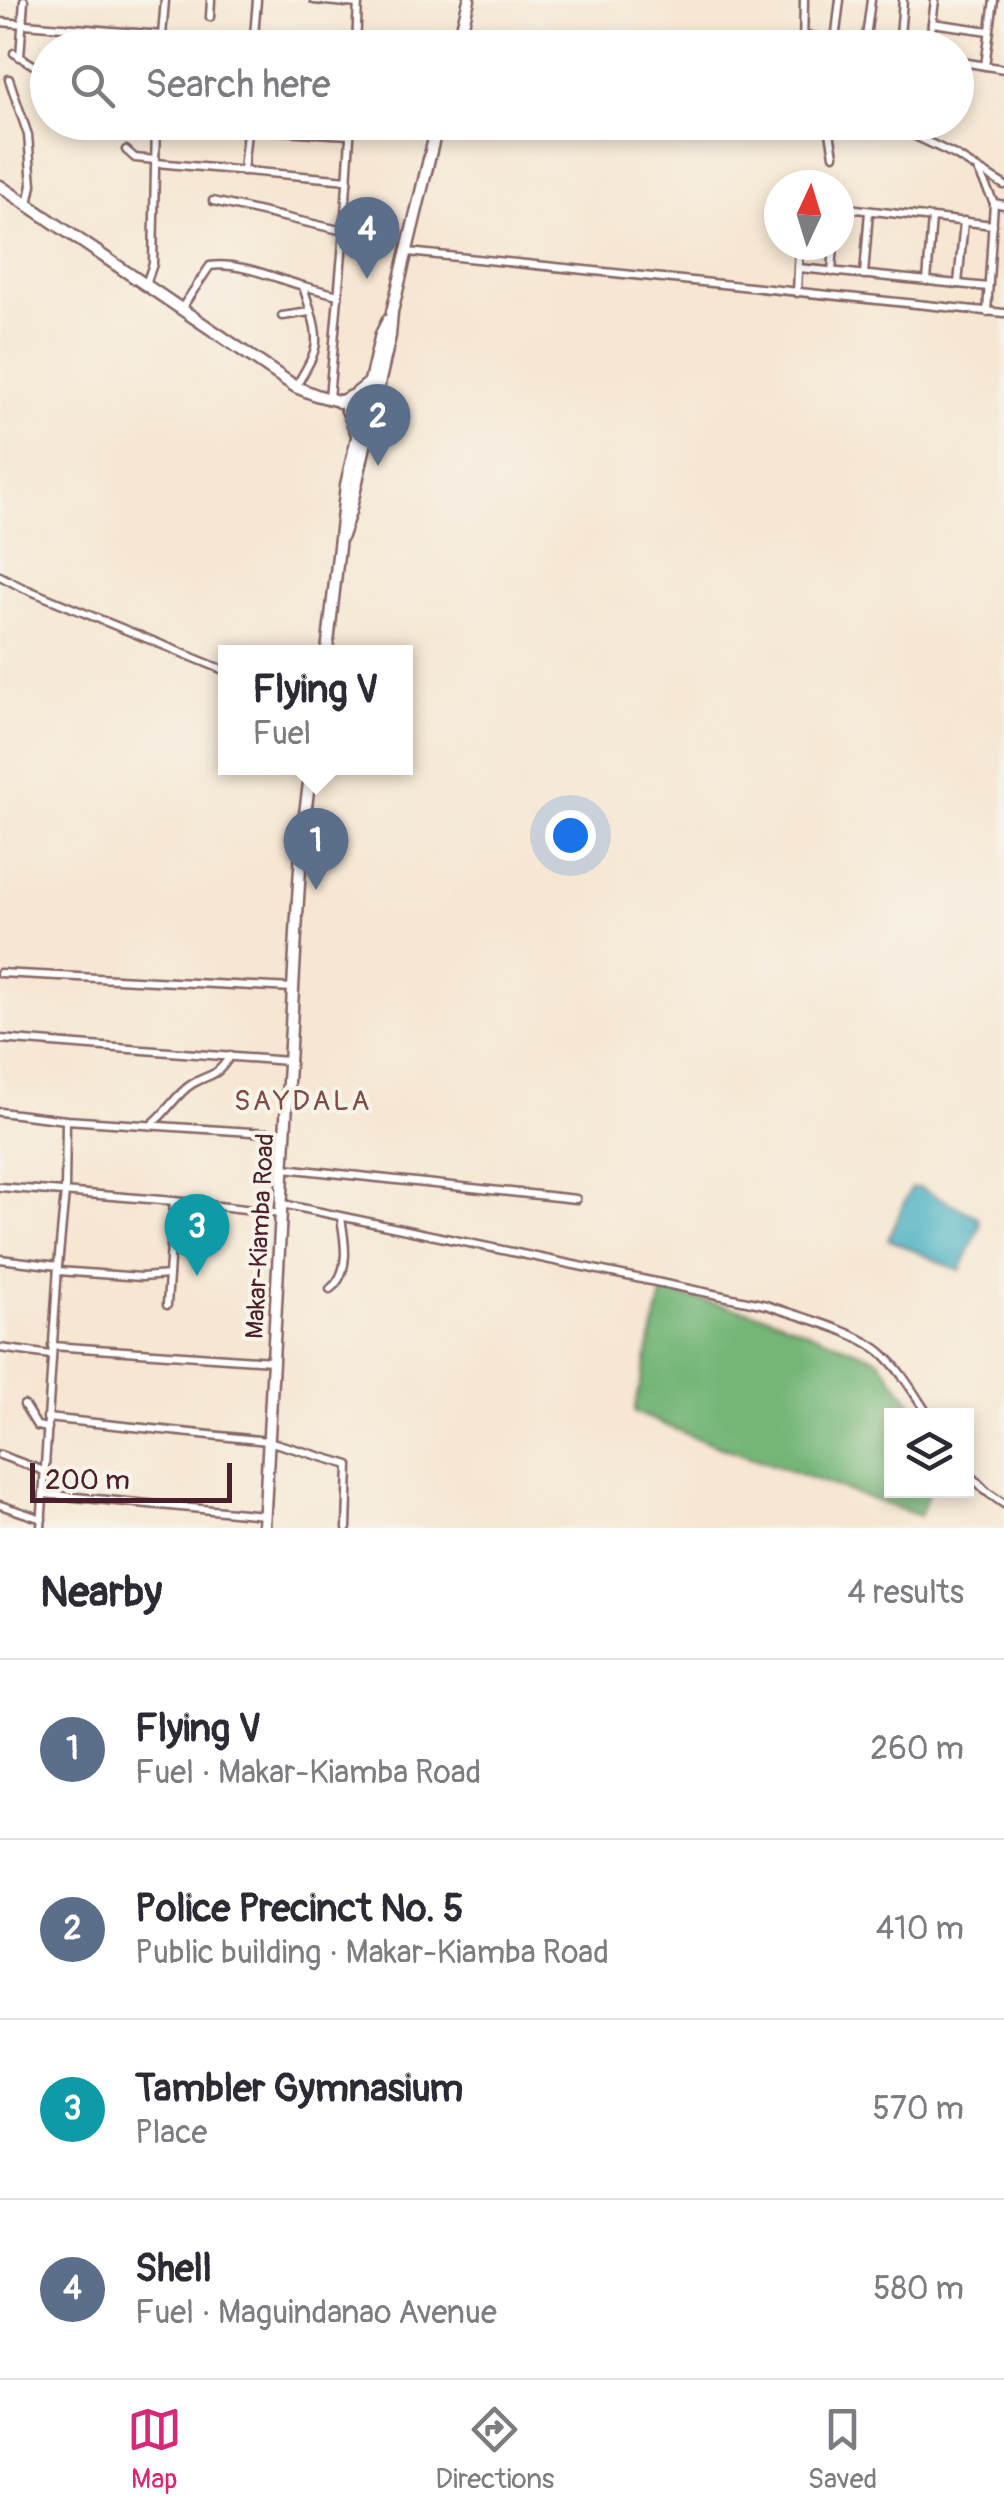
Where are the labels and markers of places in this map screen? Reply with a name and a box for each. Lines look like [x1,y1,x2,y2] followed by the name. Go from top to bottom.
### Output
[334,196,400,279] pin: 4
[346,384,410,466] pin: 2
[284,808,348,890] pin: 1
[164,1194,230,1276] pin: 3

